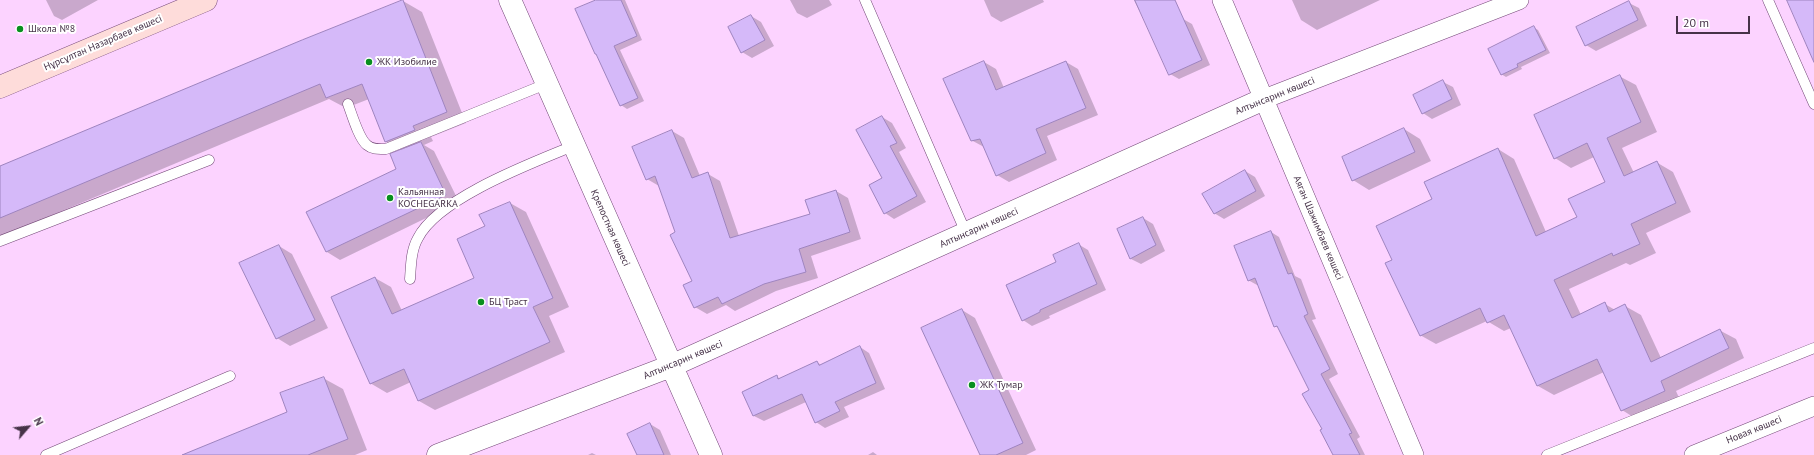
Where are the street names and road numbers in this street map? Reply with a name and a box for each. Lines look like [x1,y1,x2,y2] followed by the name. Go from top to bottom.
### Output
[42,13,164,73] street label: Нұрсұлтан Назарбаев көшесі
[1233,75,1317,117] street label: Алтынсарин көшесі
[1291,174,1345,282] street label: Аяган Шажимбаев көшесі
[588,188,632,268] street label: Крепостная көшесі
[938,205,1020,251] street label: Алтынсарин көшесі
[642,338,724,382] street label: Алтынсарин көшесі
[1724,413,1784,447] street label: Новая көшесі

